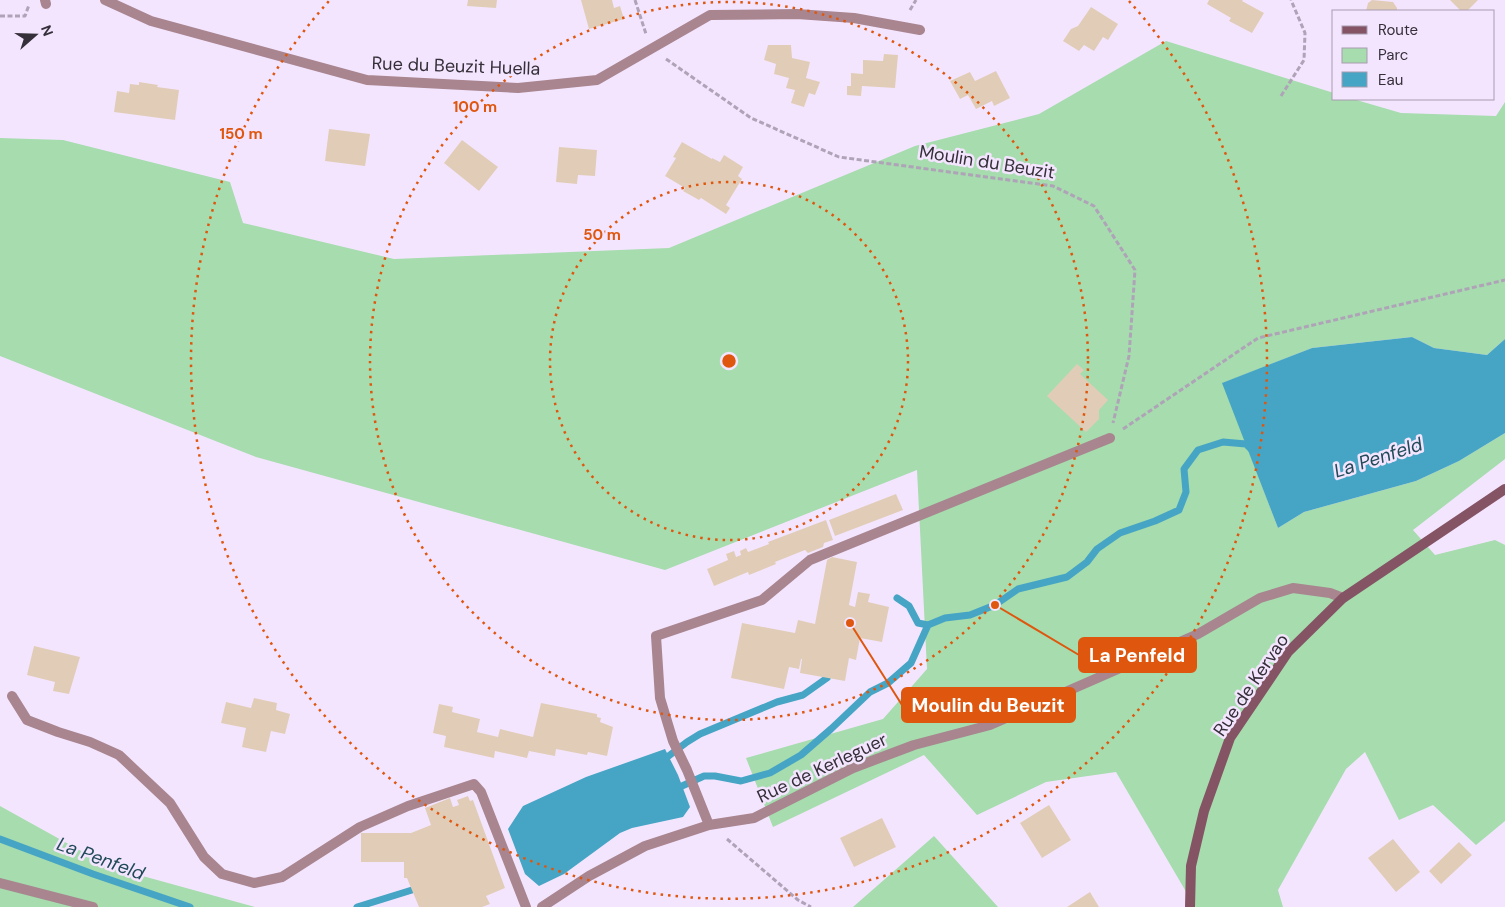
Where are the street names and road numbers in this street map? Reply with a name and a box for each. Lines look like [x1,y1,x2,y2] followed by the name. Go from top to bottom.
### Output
[371,51,541,81] street label: Rue du Beuzit Huella
[917,139,1057,185] street label: Moulin du Beuzit
[1208,629,1294,741] street label: Rue de Kervao
[753,727,891,809] street label: Rue de Kerleguer

